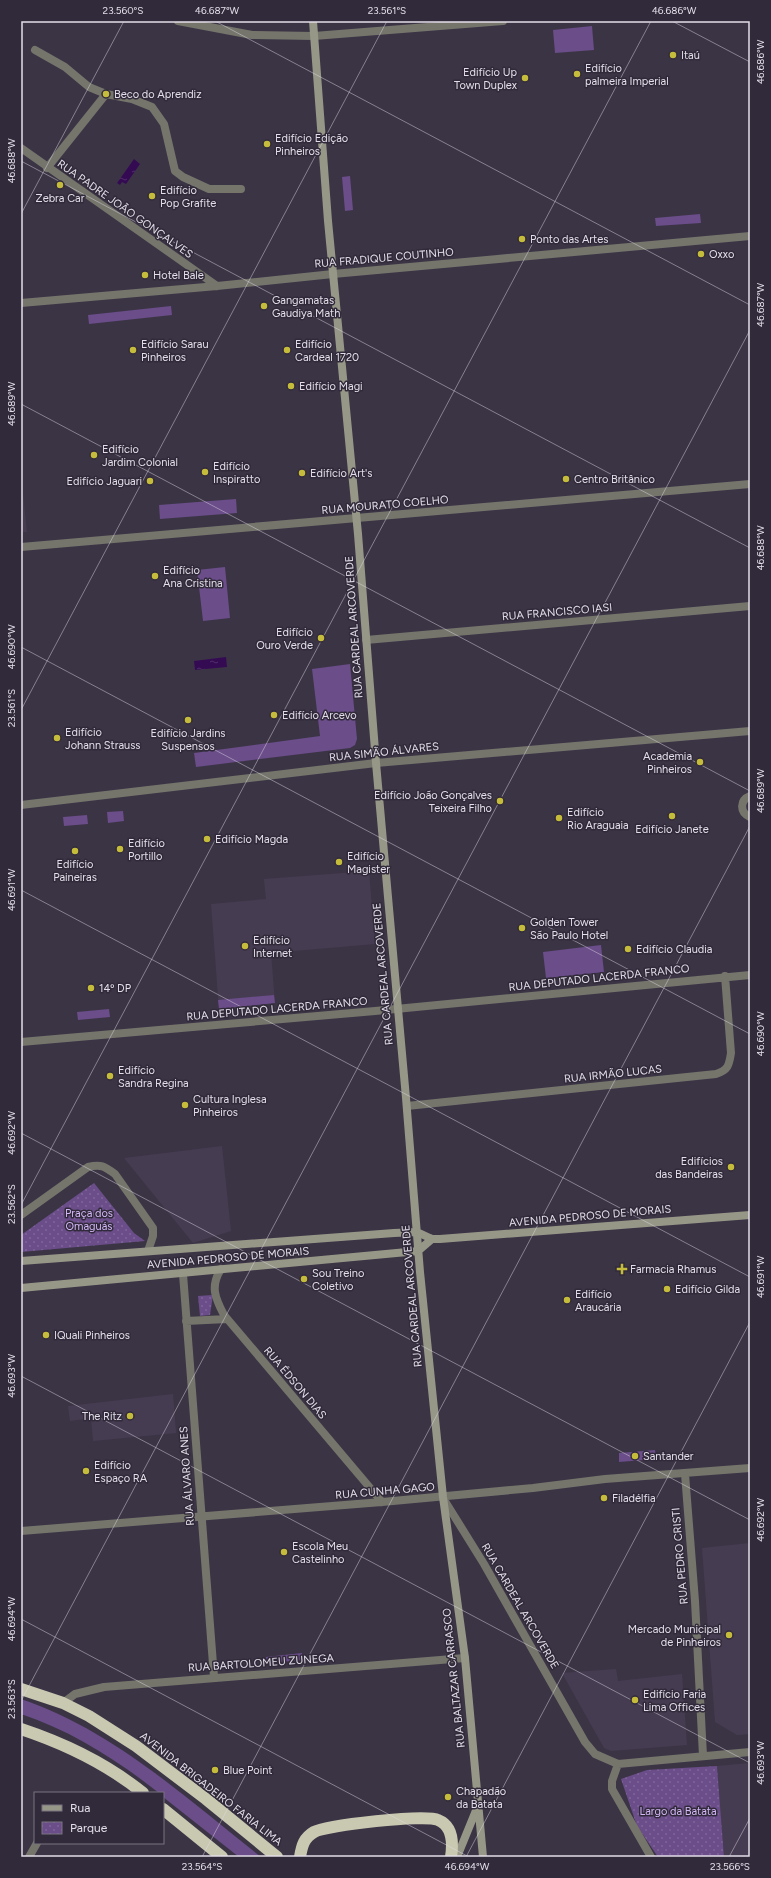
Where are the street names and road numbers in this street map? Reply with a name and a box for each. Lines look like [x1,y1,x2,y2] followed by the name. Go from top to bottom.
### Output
[55,156,196,261] street label: RUA PADRE JOÃO GONÇALVES
[314,245,455,271] street label: RUA FRADIQUE COUTINHO
[321,493,450,517] street label: RUA MOURATO COELHO
[343,555,365,699] street label: RUA CARDEAL ARCOVERDE
[501,601,613,623] street label: RUA FRANCISCO IASI
[328,739,440,764] street label: RUA SIMÃO ÁLVARES
[370,902,396,1046] street label: RUA CARDEAL ARCOVERDE
[508,962,691,994] street label: RUA DEPUTADO LACERDA FRANCO
[186,995,369,1023] street label: RUA DEPUTADO LACERDA FRANCO
[563,1061,663,1086] street label: RUA IRMÃO LUCAS
[508,1202,672,1230] street label: AVENIDA PEDROSO DE MORAIS
[399,1224,425,1368] street label: RUA CARDEAL ARCOVERDE
[146,1244,310,1272] street label: AVENIDA PEDROSO DE MORAIS
[261,1344,329,1422] street label: RUA ÉDSON DIAS
[177,1425,197,1526] street label: RUA ÁLVARO ANES
[335,1480,436,1502] street label: RUA CUNHA GAGO
[669,1507,691,1605] street label: RUA PEDRO CRISTI
[479,1541,561,1671] street label: RUA CARDEAL ARCOVERDE
[440,1607,468,1749] street label: RUA BALTAZAR CARRASCO
[188,1651,335,1675] street label: RUA BARTOLOMEU ZUNEGA
[137,1729,285,1849] street label: AVENIDA BRIGADEIRO FARIA LIMA

